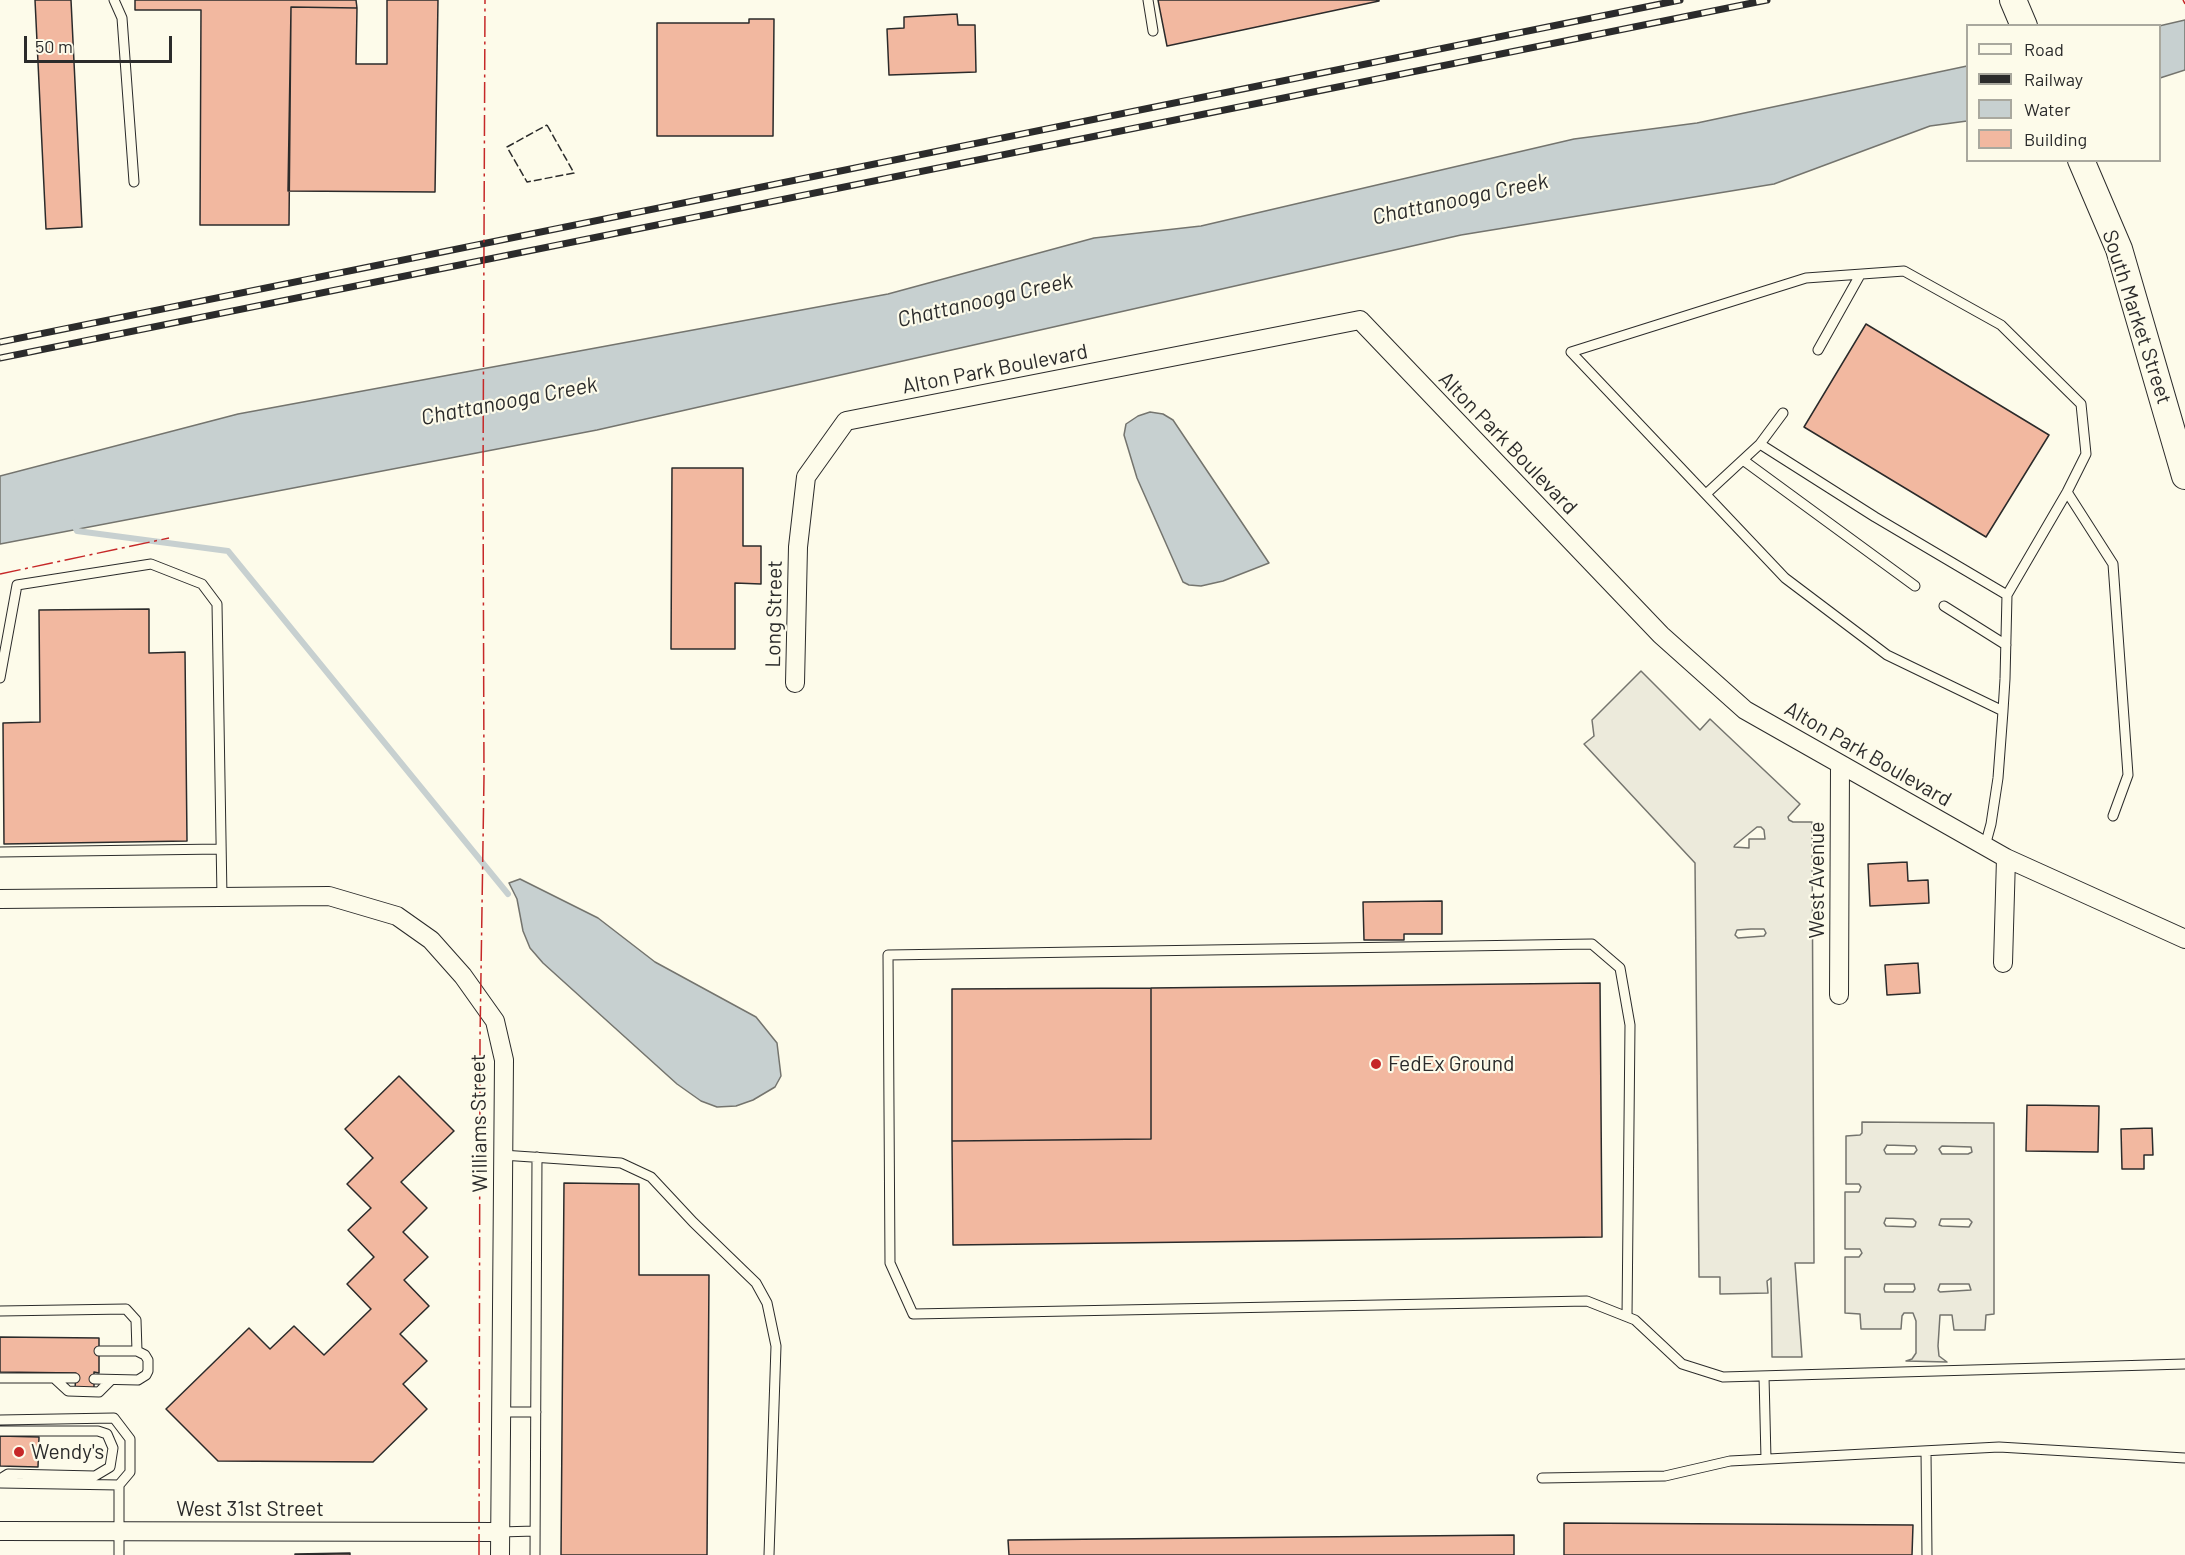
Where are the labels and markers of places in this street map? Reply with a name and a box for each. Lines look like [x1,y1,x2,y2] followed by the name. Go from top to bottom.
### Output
[1388,1051,1514,1077] place label: FedEx Ground
[1369,1057,1383,1071] marker: FedEx Ground
[31,1439,104,1465] place label: Wendy's
[12,1445,26,1459] marker: Wendy's

